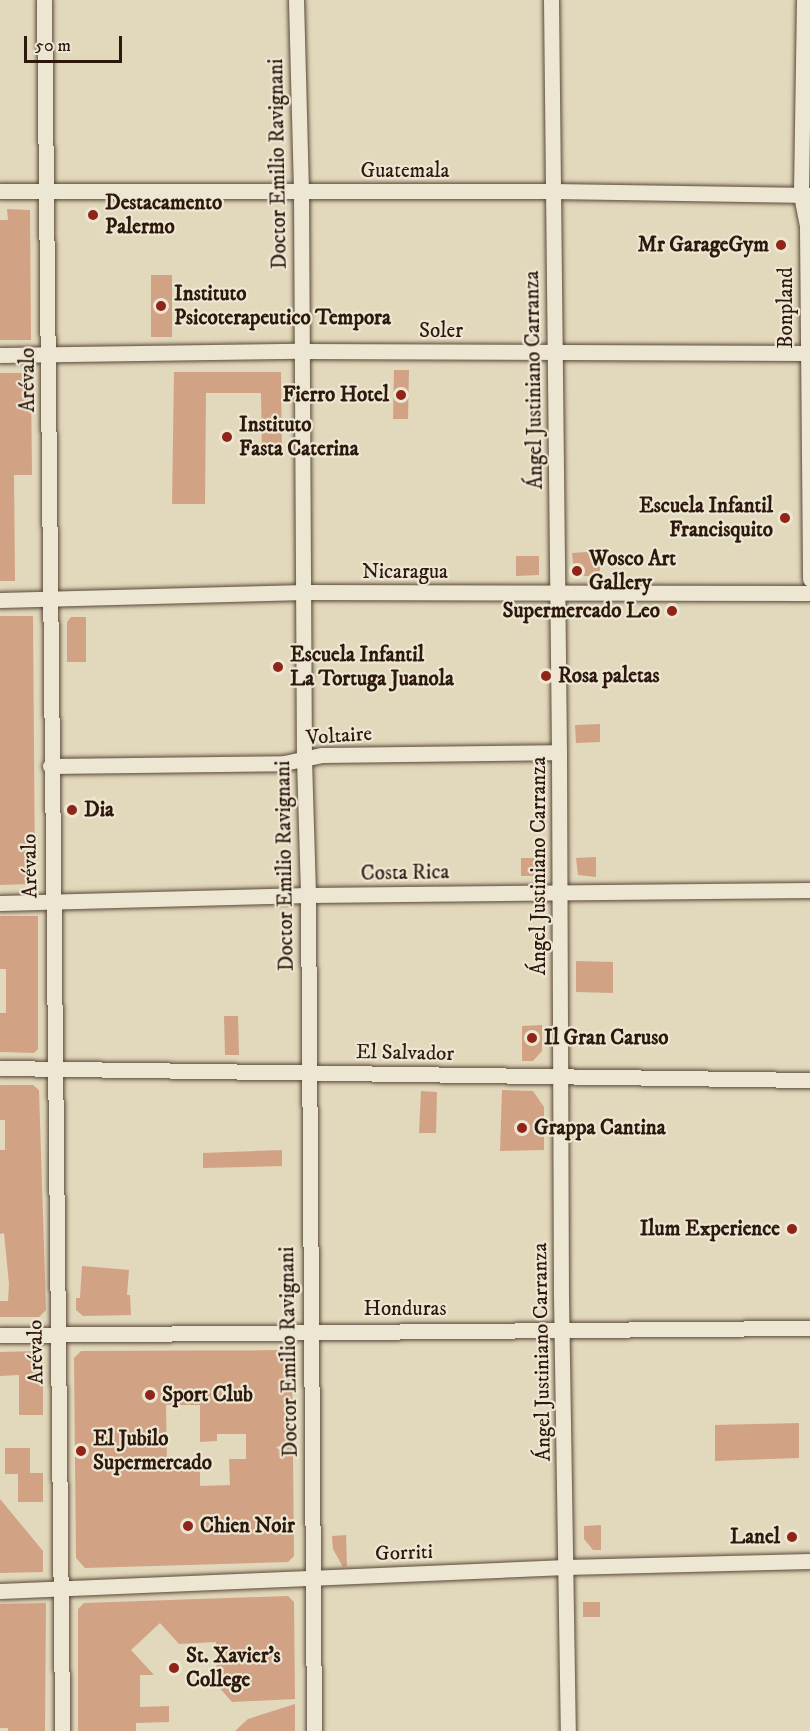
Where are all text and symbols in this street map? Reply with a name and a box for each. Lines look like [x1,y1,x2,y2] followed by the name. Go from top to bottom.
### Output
[27,24,124,62] scale bar
[35,35,71,57] text: 50 m
[264,59,292,269] street label: Doctor Emilio Ravignani
[360,158,450,184] street label: Guatemala
[105,190,222,240] place label: Destacamento Palermo
[86,208,100,222] marker: Destacamento Palermo
[638,232,769,258] place label: Mr GarageGym
[774,238,788,252] marker: Mr GarageGym
[773,267,799,349] street label: Bonpland
[519,270,549,490] street label: Ángel Justiniano Carranza
[174,281,391,331] place label: Instituto Psicoterapeutico Tempora
[152,297,170,315] marker: Instituto Psicoterapeutico Tempora
[419,318,463,344] street label: Soler
[15,348,41,412] street label: Arévalo
[282,382,389,408] place label: Fierro Hotel
[394,388,408,402] marker: Fierro Hotel
[239,412,359,462] place label: Instituto Fasta Caterina
[220,430,234,444] marker: Instituto Fasta Caterina
[639,493,773,543] place label: Escuela Infantil Francisquito
[778,511,792,525] marker: Escuela Infantil Francisquito
[589,546,676,596] place label: Wosco Art Gallery
[362,559,448,585] street label: Nicaragua
[570,564,584,578] marker: Wosco Art Gallery
[502,598,660,624] place label: Supermercado Leo
[665,604,679,618] marker: Supermercado Leo
[290,642,454,692] place label: Escuela Infantil La Tortuga Juanola
[271,660,285,674] marker: Escuela Infantil La Tortuga Juanola
[558,663,660,689] place label: Rosa paletas
[539,669,553,683] marker: Rosa paletas
[305,721,373,751] street label: Voltaire
[526,757,552,975] street label: Ángel Justiniano Carranza
[271,761,299,971] street label: Doctor Emilio Ravignani
[84,797,114,823] place label: Dia
[65,803,79,817] marker: Dia
[17,834,43,898] street label: Arévalo
[360,860,450,886] street label: Costa Rica
[544,1025,668,1051] place label: Il Gran Caruso
[525,1031,539,1045] marker: Il Gran Caruso
[356,1040,454,1066] street label: El Salvador
[534,1115,666,1141] place label: Grappa Cantina
[515,1121,529,1135] marker: Grappa Cantina
[640,1216,780,1242] place label: Ilum Experience
[785,1222,799,1236] marker: Ilum Experience
[527,1242,557,1462] street label: Ángel Justiniano Carranza
[275,1247,303,1457] street label: Doctor Emilio Ravignani
[364,1296,446,1322] street label: Honduras
[23,1320,49,1384] street label: Arévalo
[162,1382,253,1408] place label: Sport Club
[143,1388,157,1402] marker: Sport Club
[93,1426,212,1476] place label: El Jubilo Supermercado
[74,1444,88,1458] marker: El Jubilo Supermercado
[200,1513,295,1539] place label: Chien Noir
[181,1519,195,1533] marker: Chien Noir
[730,1524,780,1550] place label: Lanel
[785,1530,799,1544] marker: Lanel
[375,1539,433,1567] street label: Gorriti
[186,1643,281,1693] place label: St. Xavier's College
[167,1661,181,1675] marker: St. Xavier's College

